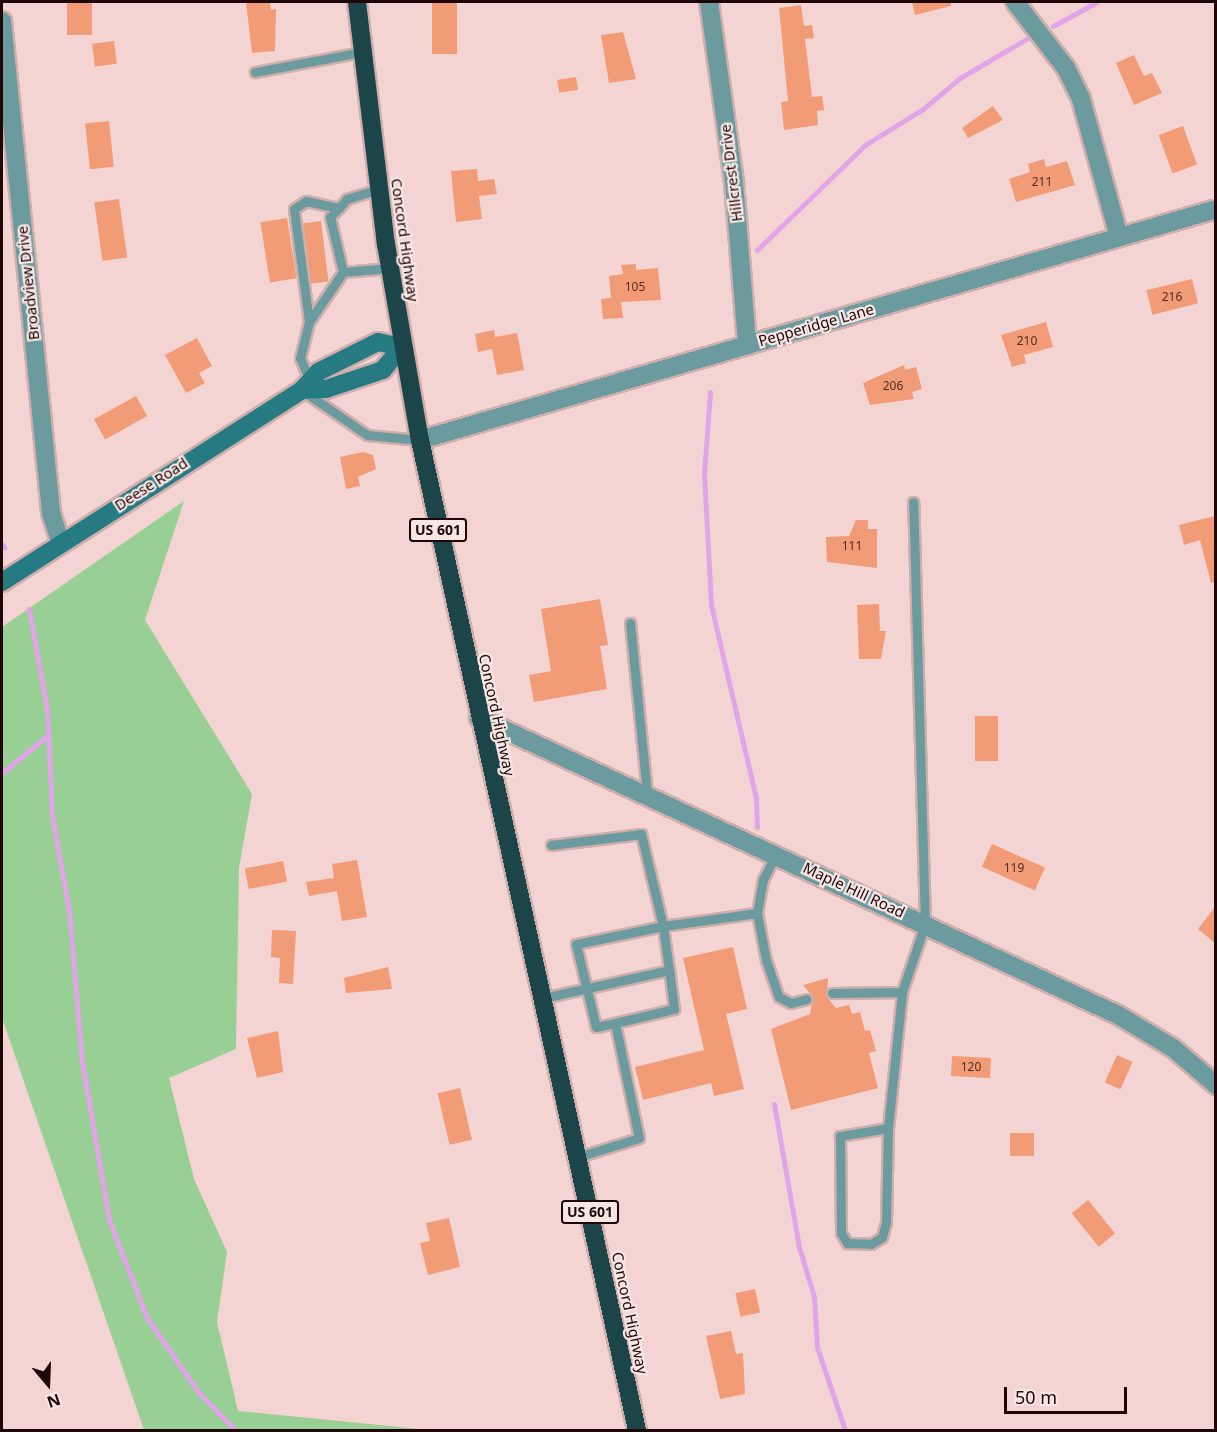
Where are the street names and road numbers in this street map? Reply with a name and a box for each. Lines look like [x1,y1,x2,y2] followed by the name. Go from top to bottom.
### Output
[716,123,746,223] street label: Hillcrest Drive
[387,177,423,303] street label: Concord Highway
[13,225,43,341] street label: Broadview Drive
[756,300,876,350] street label: Pepperidge Lane
[111,454,191,514] street label: Deese Road
[408,519,468,541] road number: US 601
[475,652,519,778] street label: Concord Highway
[800,859,908,921] street label: Maple Hill Road
[560,1201,620,1223] road number: US 601
[608,1250,652,1376] street label: Concord Highway

